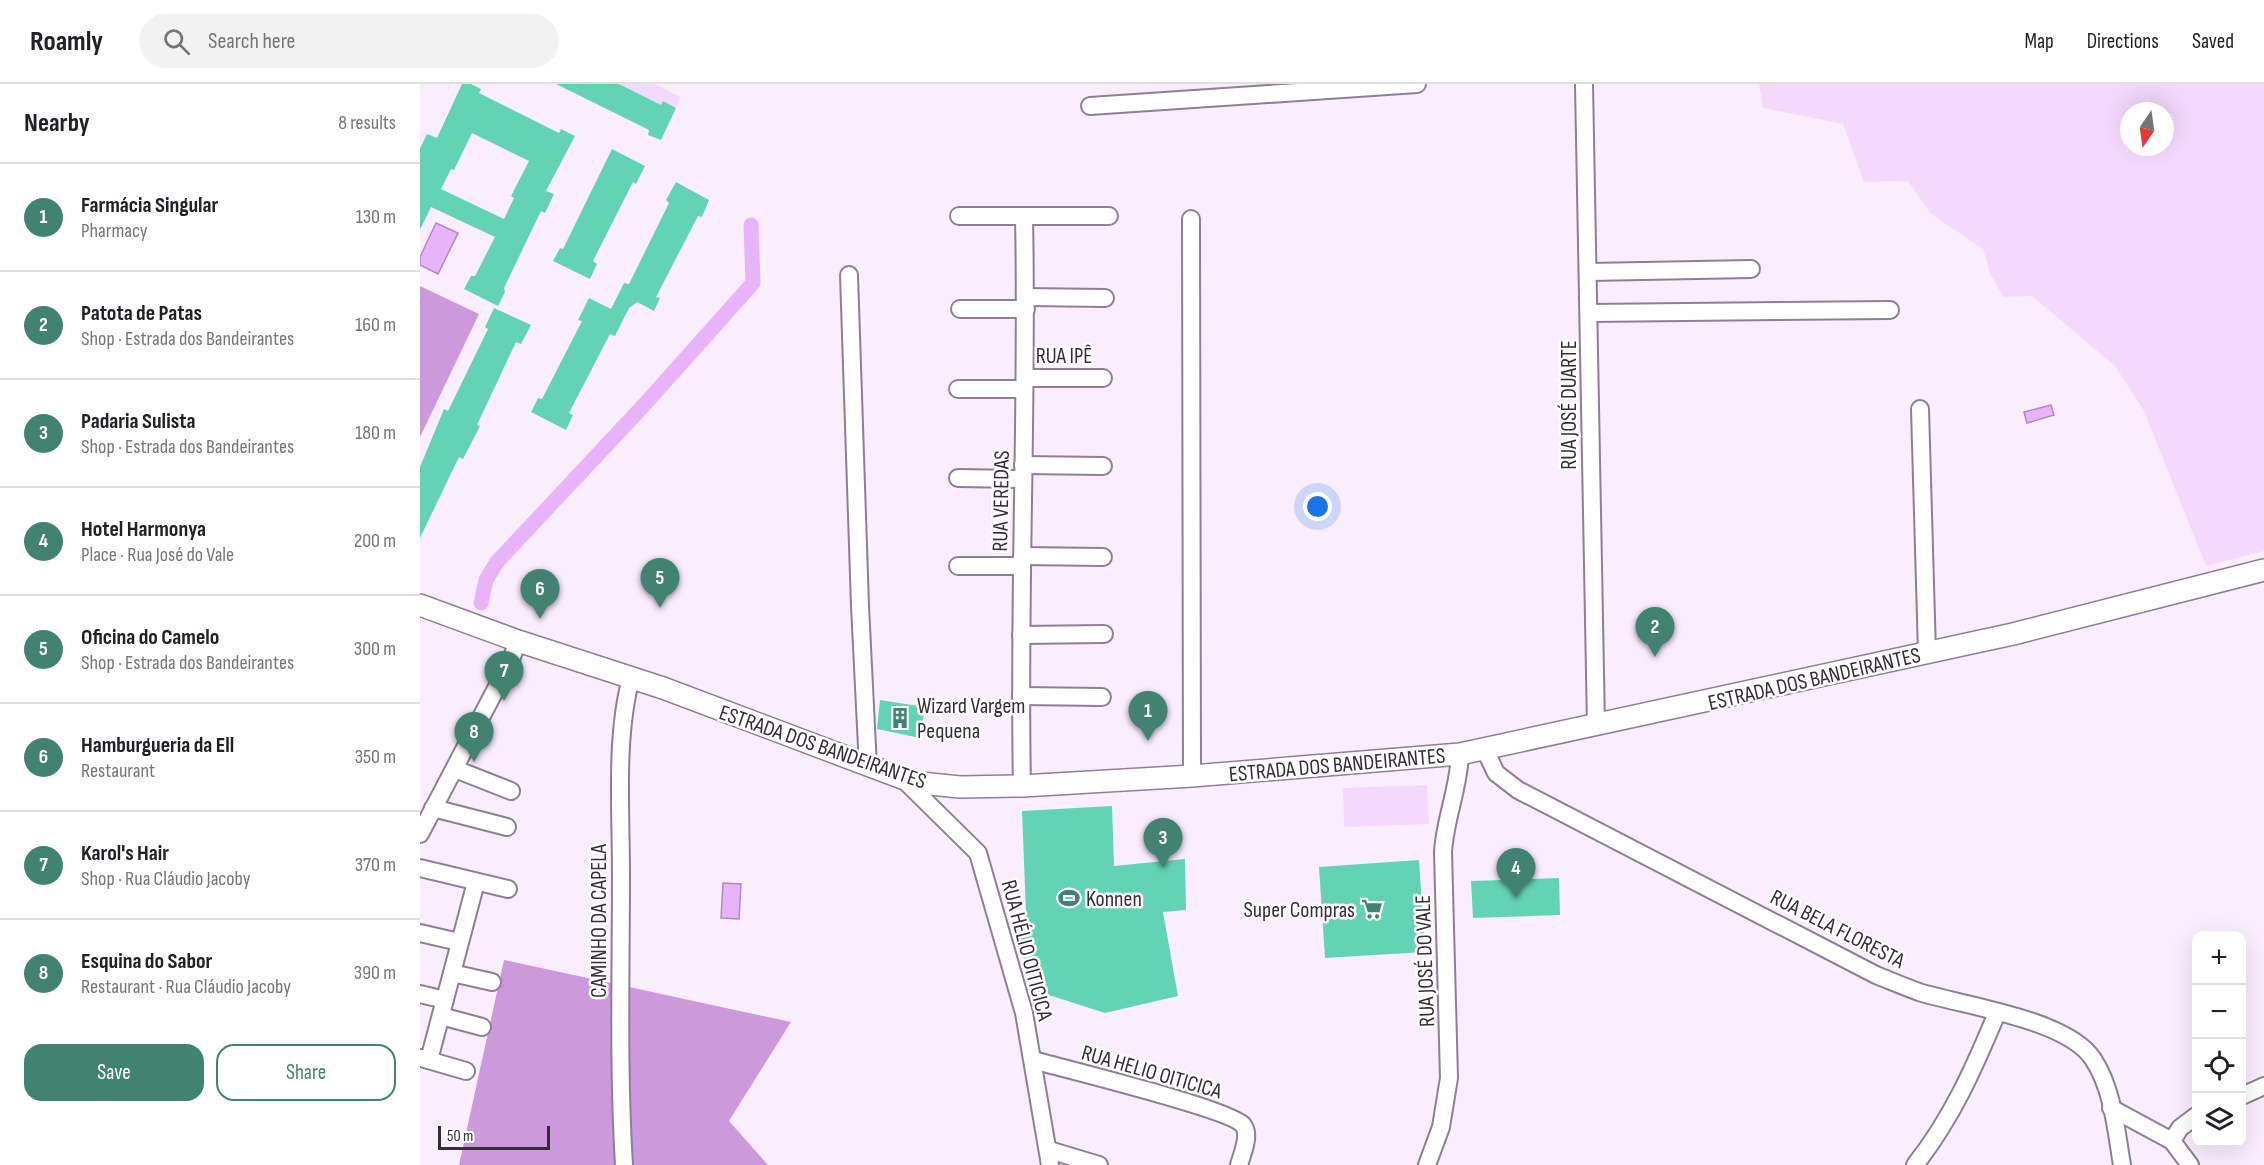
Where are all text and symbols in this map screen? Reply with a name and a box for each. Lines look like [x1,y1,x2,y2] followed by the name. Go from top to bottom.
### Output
[139,14,559,68] search box
[30,25,103,58] text: Roamly
[160,25,193,58] icon: search
[208,28,295,55] text: Search here
[2024,29,2054,54] text: Map
[2087,29,2159,54] text: Directions
[2192,29,2234,54] text: Saved
[2120,102,2174,156] north arrow
[24,108,90,139] text: Nearby
[338,111,396,135] text: 8 results
[81,192,218,219] text: Farmácia Singular
[40,205,47,229] text: 1
[356,205,396,229] text: 130 m
[81,219,148,243] text: Pharmacy
[81,300,202,327] text: Patota de Patas
[39,313,48,337] text: 2
[355,313,396,337] text: 160 m
[81,327,294,351] text: Shop · Estrada dos Bandeirantes
[1556,340,1583,470] street label: RUA JOSÉ DUARTE
[1036,343,1092,370] street label: RUA IPÊ
[81,408,195,435] text: Padaria Sulista
[39,421,48,445] text: 3
[355,421,396,445] text: 180 m
[81,435,294,459] text: Shop · Estrada dos Bandeirantes
[987,450,1016,552] street label: RUA VEREDAS
[1303,492,1332,521] your location
[81,516,206,543] text: Hotel Harmonya
[39,529,48,553] text: 4
[354,529,396,553] text: 200 m
[81,543,234,567] text: Place · Rua José do Vale
[640,558,680,608] pin: 5
[520,570,560,619] pin: 6
[1636,608,1674,657] pin: 2
[81,624,219,651] text: Oficina do Camelo
[39,637,48,661] text: 5
[354,637,396,661] text: 300 m
[1705,642,1923,717] street label: ESTRADA DOS BANDEIRANTES
[81,651,294,675] text: Shop · Estrada dos Bandeirantes
[484,652,524,701] pin: 7
[1128,692,1168,741] pin: 1
[917,693,1025,745] place label: Wizard Vargem Pequena
[715,699,930,796] street label: ESTRADA DOS BANDEIRANTES
[888,706,912,730] building icon: Wizard Vargem Pequena
[454,712,494,762] pin: 8
[81,732,234,759] text: Hamburgueria da Ell
[1228,743,1447,788] street label: ESTRADA DOS BANDEIRANTES
[39,745,48,769] text: 6
[355,745,396,769] text: 350 m
[81,759,155,783] text: Restaurant
[1144,818,1182,868] pin: 3
[81,840,169,867] text: Karol's Hair
[586,843,613,998] street label: CAMINHO DA CAPELA
[1496,848,1536,898] pin: 4
[39,853,48,877] text: 7
[355,853,396,877] text: 370 m
[81,867,250,891] text: Shop · Rua Cláudio Jacoby
[995,877,1058,1024] street label: RUA HÉLIO OITICICA
[1766,884,1909,975] street label: RUA BELA FLORESTA
[1057,886,1081,910] sports icon: Konnen
[1086,886,1142,913] place label: Konnen
[1410,895,1441,1027] street label: RUA JOSÉ DO VALE
[1243,897,1355,924] place label: Super Compras
[1360,897,1384,921] supermarket icon: Super Compras
[2192,931,2246,1147] map controls
[2192,931,2246,985] button: +
[81,948,212,975] text: Esquina do Sabor
[39,961,48,985] text: 8
[354,961,396,985] text: 390 m
[81,975,291,999] text: Restaurant · Rua Cláudio Jacoby
[2192,985,2246,1039] button: −
[2192,1039,2246,1093] button: locate
[1078,1040,1225,1106] street label: RUA HELIO OITICICA
[24,1044,204,1101] button: Save
[216,1044,396,1101] button: Share
[2192,1093,2246,1147] button: layers
[438,1123,550,1150] scale bar
[447,1127,473,1146] text: 50 m

